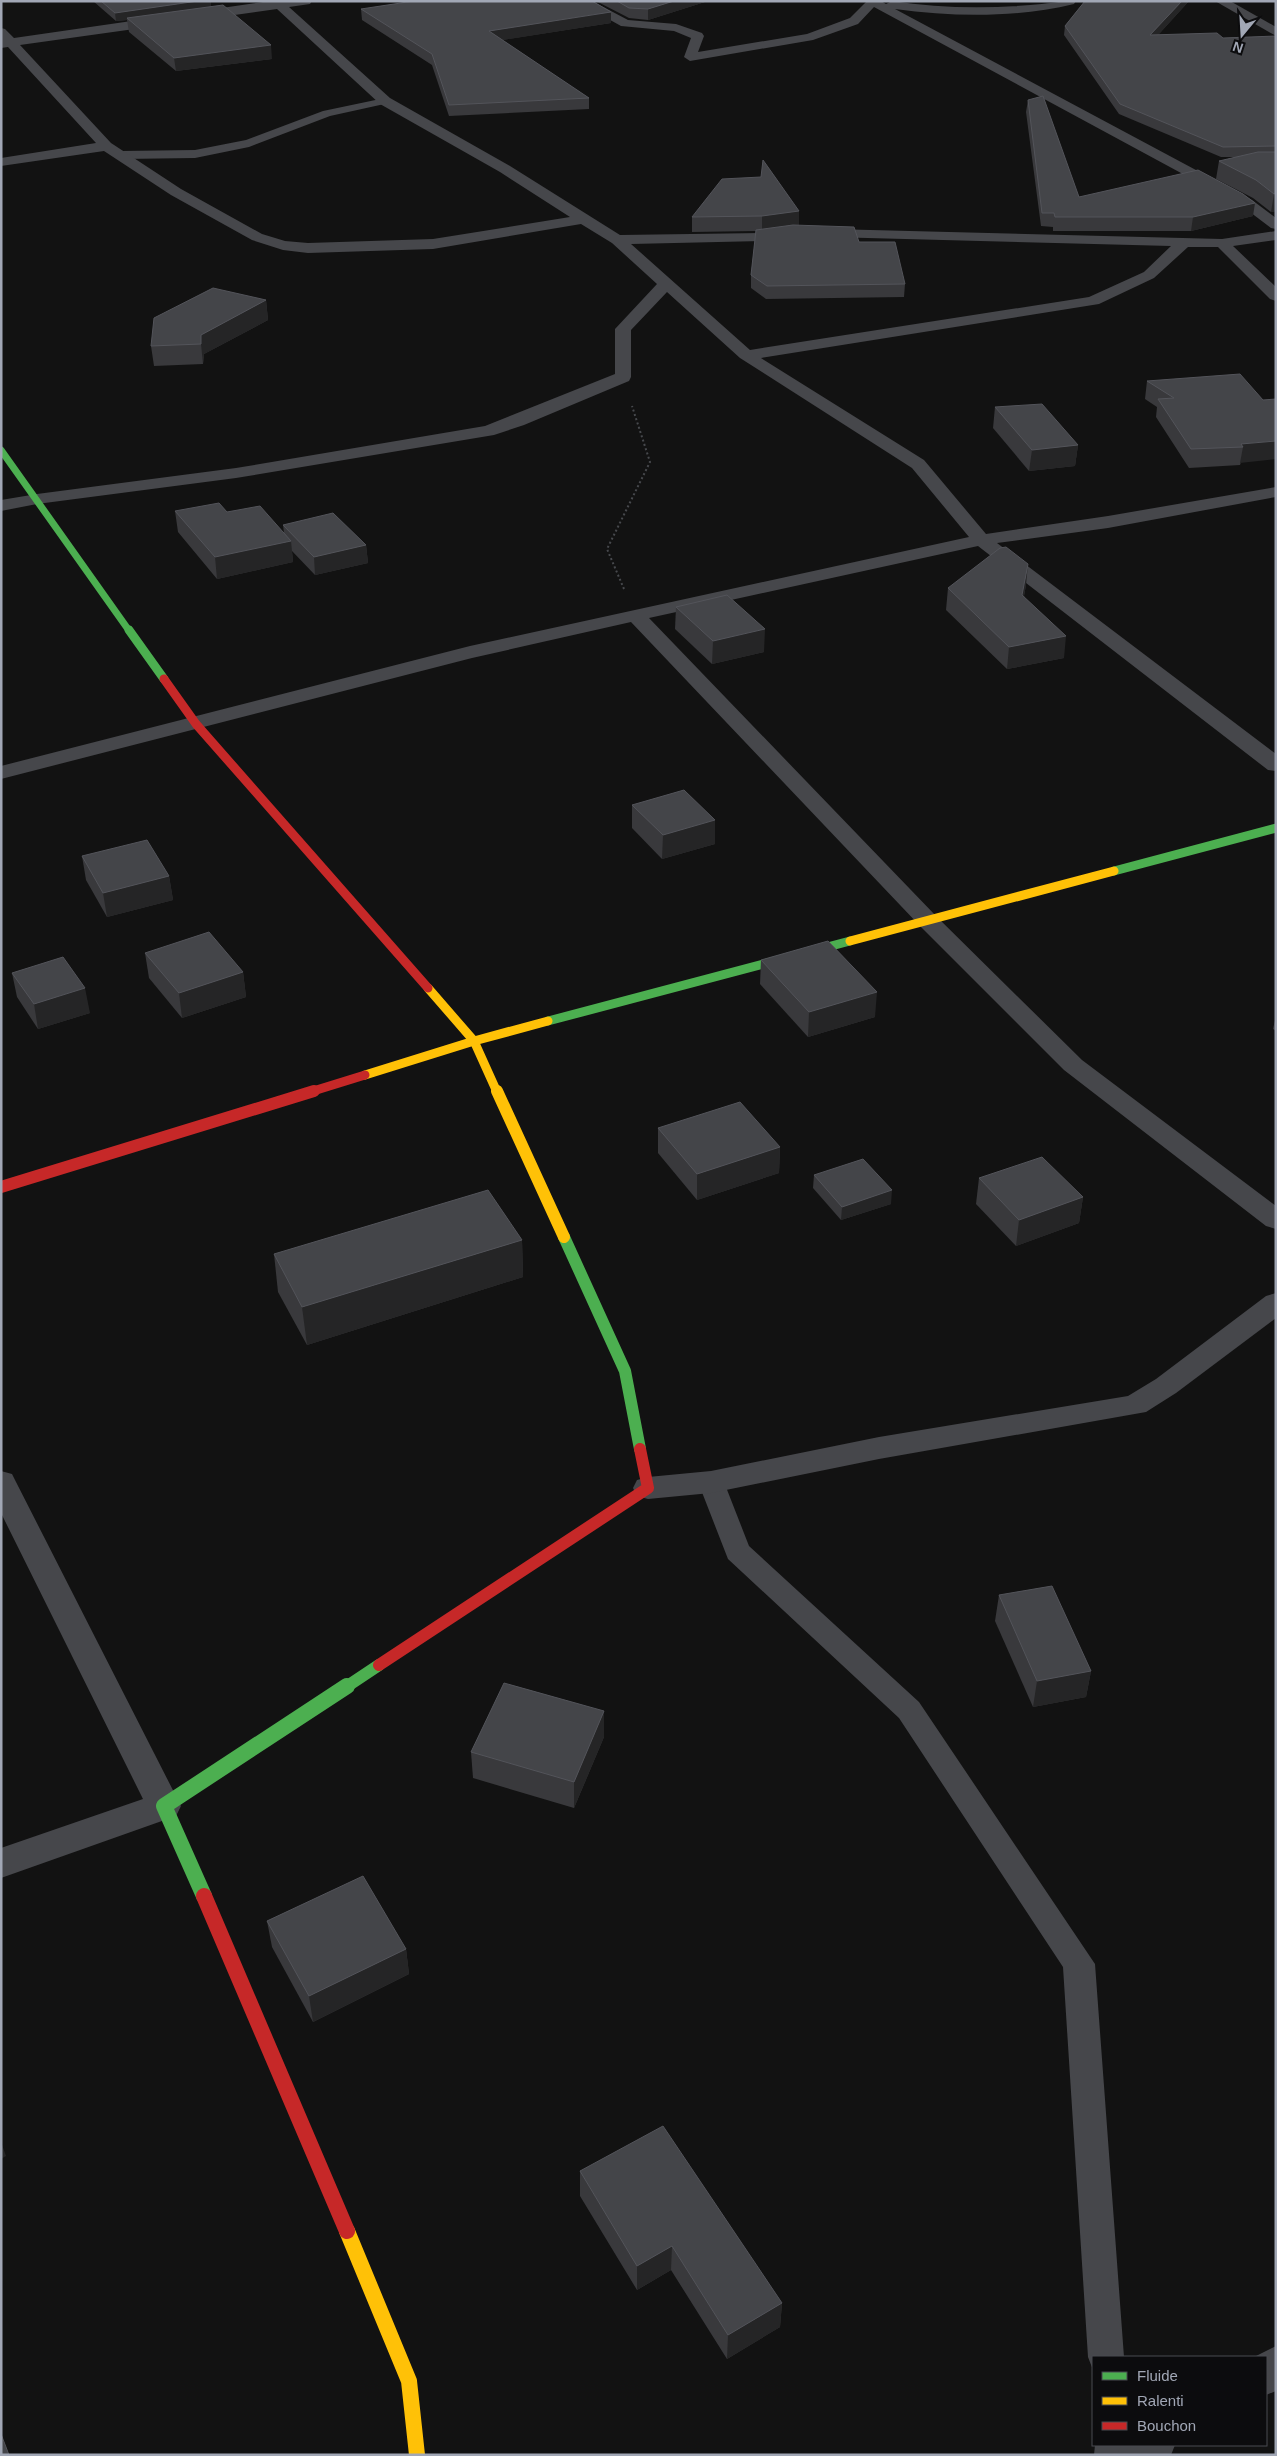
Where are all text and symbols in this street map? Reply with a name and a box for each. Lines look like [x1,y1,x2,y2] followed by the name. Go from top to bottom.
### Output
[1217,10,1267,60] north arrow
[1231,38,1245,57] text: N
[1092,2356,1267,2446] legend
[1137,2367,1178,2384] text: Fluide
[1137,2392,1184,2409] text: Ralenti
[1137,2417,1196,2434] text: Bouchon

